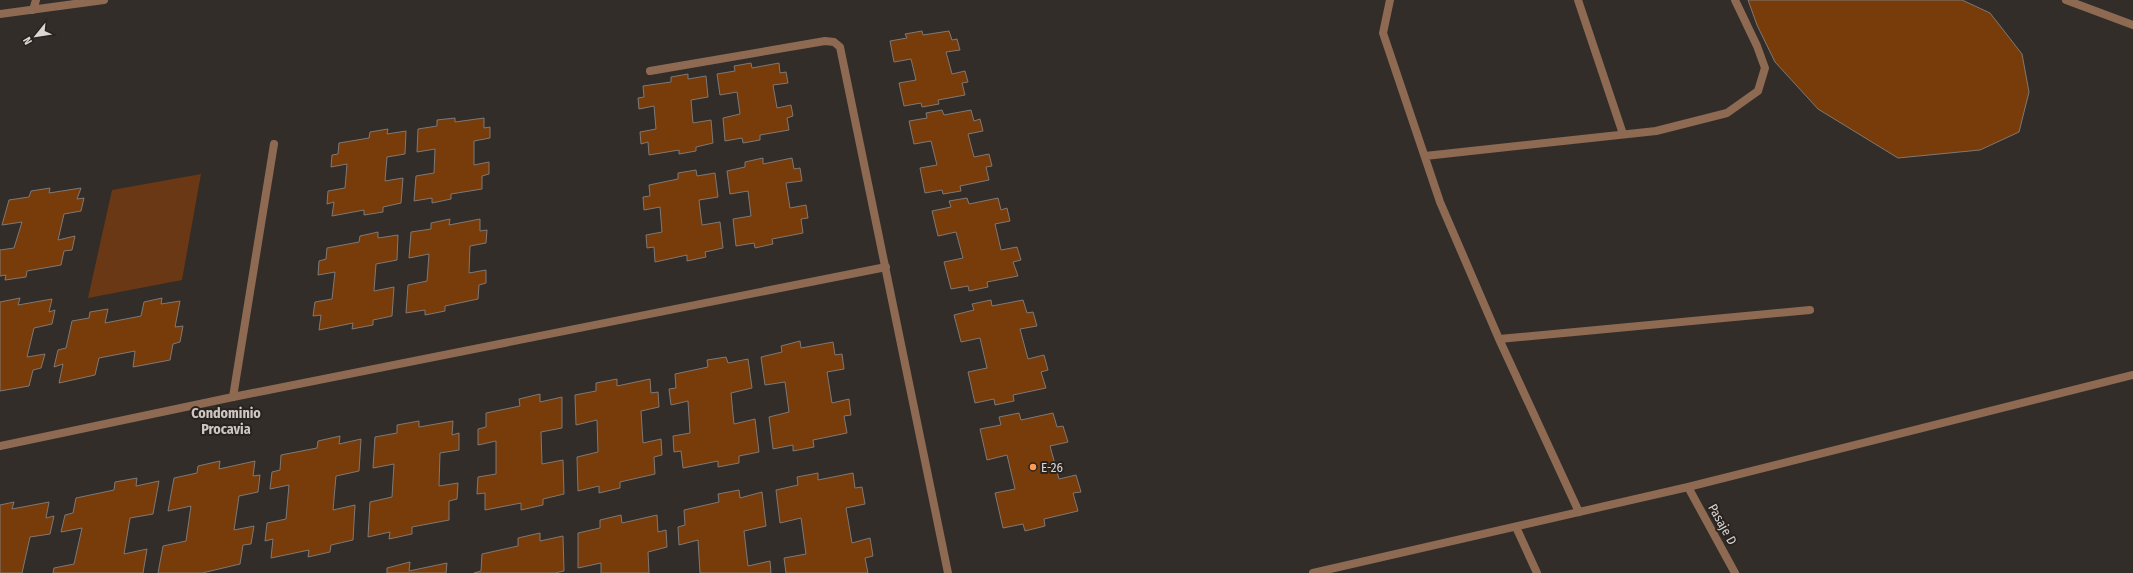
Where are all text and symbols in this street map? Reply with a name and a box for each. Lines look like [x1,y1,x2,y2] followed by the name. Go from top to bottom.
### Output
[16,16,56,56] north arrow
[20,35,35,47] text: N
[191,405,261,438] district label: Condominio Procavia
[1041,460,1063,475] place label: E-26
[1028,462,1038,472] marker: E-26
[1705,501,1740,547] street label: Pasaje D

